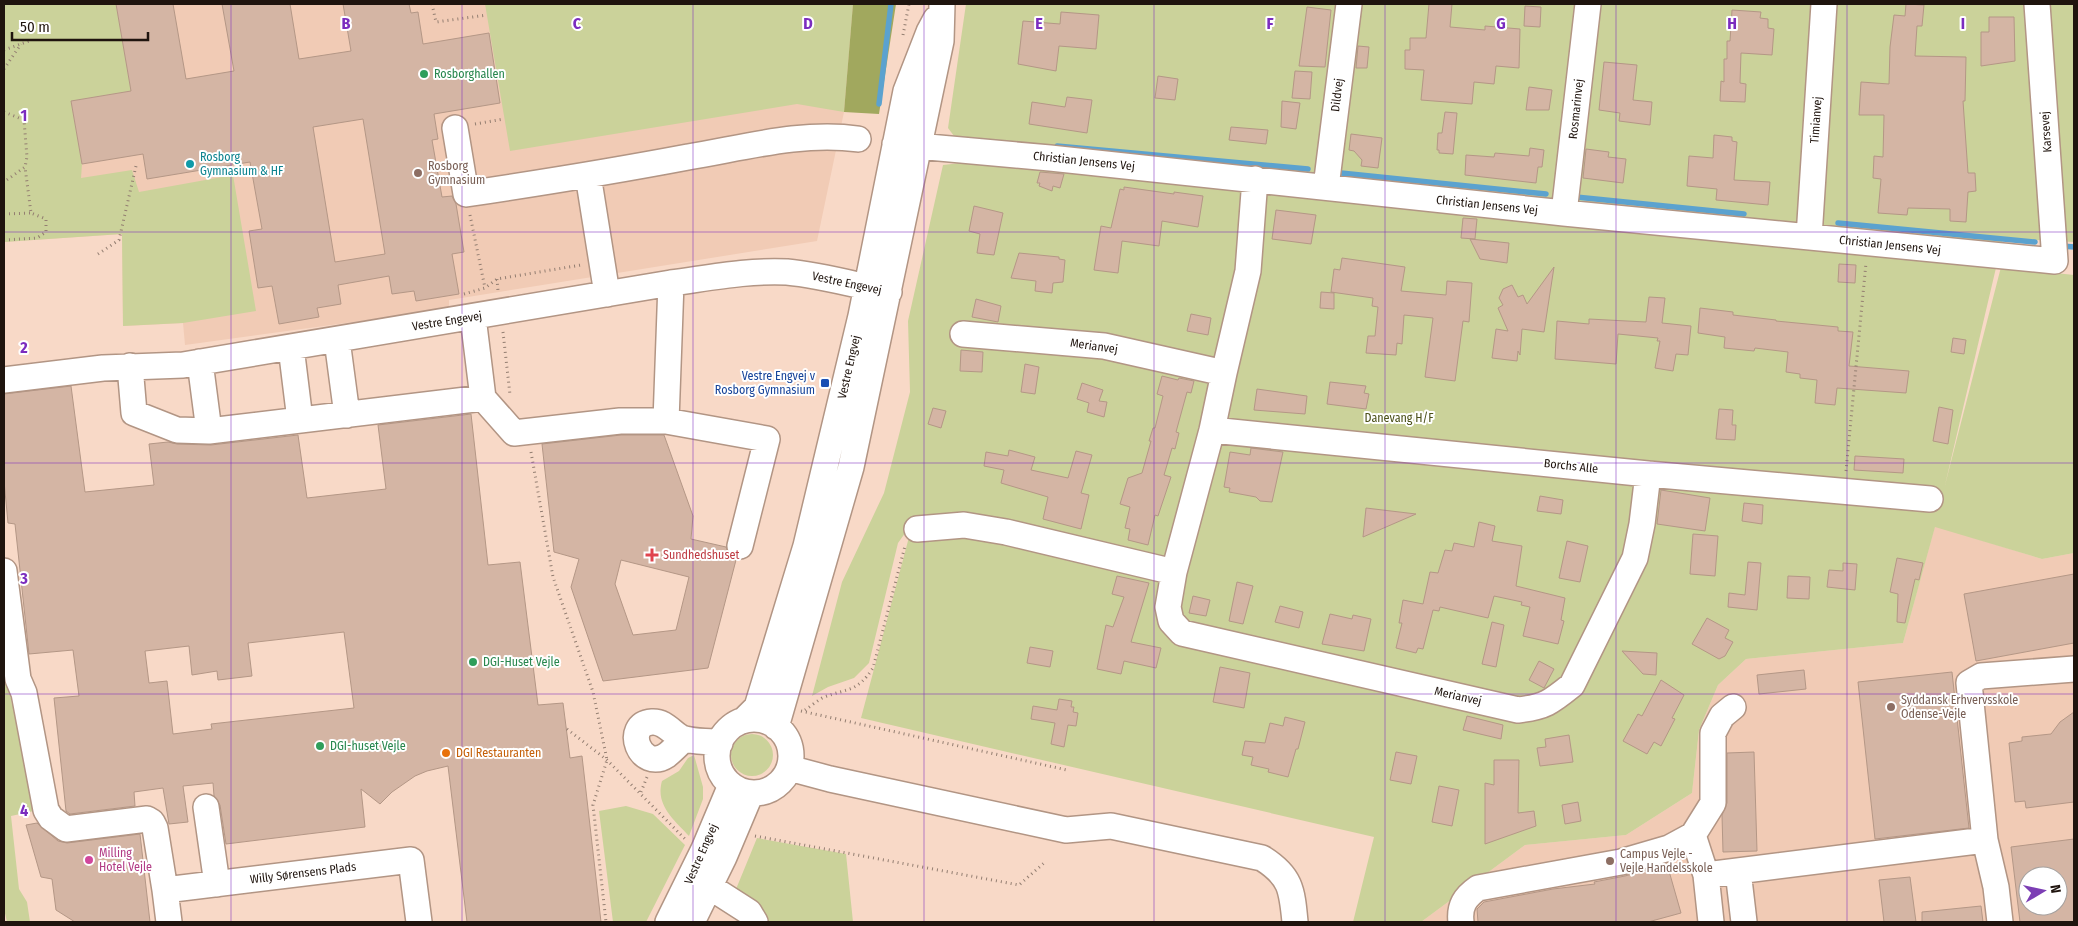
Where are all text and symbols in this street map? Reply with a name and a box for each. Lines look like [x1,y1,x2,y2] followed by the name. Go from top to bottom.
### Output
[12,10,149,42] scale bar
[342,14,351,33] text: B
[573,14,582,33] text: C
[803,14,813,33] text: D
[1035,14,1043,33] text: E
[1266,14,1274,33] text: F
[1496,14,1506,33] text: G
[1727,14,1737,33] text: H
[1961,14,1965,33] text: I
[20,18,50,36] text: 50 m
[434,67,505,81] place label: Rosborghallen
[418,68,430,80] marker: Rosborghallen
[1328,77,1346,113] street label: Dildvej
[1566,78,1586,140] street label: Rosmarinvej
[1807,96,1825,144] street label: Timianvej
[21,106,27,125] text: 1
[2038,111,2054,153] street label: Karsevej
[1032,149,1136,173] street label: Christian Jensens Vej
[200,150,284,178] place label: Rosborg Gymnasium & HF
[184,158,196,170] marker: Rosborg Gymnasium & HF
[428,159,485,187] place label: Rosborg Gymnasium
[412,167,424,179] marker: Rosborg Gymnasium
[1435,193,1539,217] street label: Christian Jensens Vej
[1838,233,1942,257] street label: Christian Jensens Vej
[811,269,883,297] street label: Vestre Engevej
[411,309,483,333] street label: Vestre Engevej
[835,334,863,400] street label: Vestre Engvej
[1069,336,1119,356] street label: Merianvej
[19,338,28,357] text: 2
[715,369,816,397] place label: Vestre Engvej v Rosborg Gymnasium
[819,377,831,389] marker: Vestre Engvej v Rosborg Gymnasium
[1365,411,1434,425] park label: Danevang H/F
[1543,456,1599,476] street label: Borchs Alle
[645,548,659,562] marker: Sundhedshuset
[663,548,739,562] place label: Sundhedshuset
[19,569,28,588] text: 3
[483,655,560,669] place label: DGI-Huset Vejle
[467,656,479,668] marker: DGI-Huset Vejle
[1433,684,1483,708] street label: Merianvej
[1901,693,2018,721] place label: Syddansk Erhvervsskole Odense-Vejle
[1885,701,1897,713] marker: Syddansk Erhvervsskole Odense-Vejle
[330,739,406,753] place label: DGI-huset Vejle
[314,740,326,752] marker: DGI-huset Vejle
[456,746,541,760] place label: DGI Restauranten
[440,747,452,759] marker: DGI Restauranten
[20,801,28,820] text: 4
[681,821,721,887] street label: Vestre Engvej
[99,846,152,874] place label: Milling Hotel Vejle
[1620,847,1713,875] place label: Campus Vejle - Vejle Handelsskole
[83,854,95,866] marker: Milling Hotel Vejle
[1604,855,1616,867] marker: Campus Vejle - Vejle Handelsskole
[249,860,357,886] street label: Willy Sørensens Plads
[2018,866,2068,916] north arrow
[2046,884,2064,895] text: N

